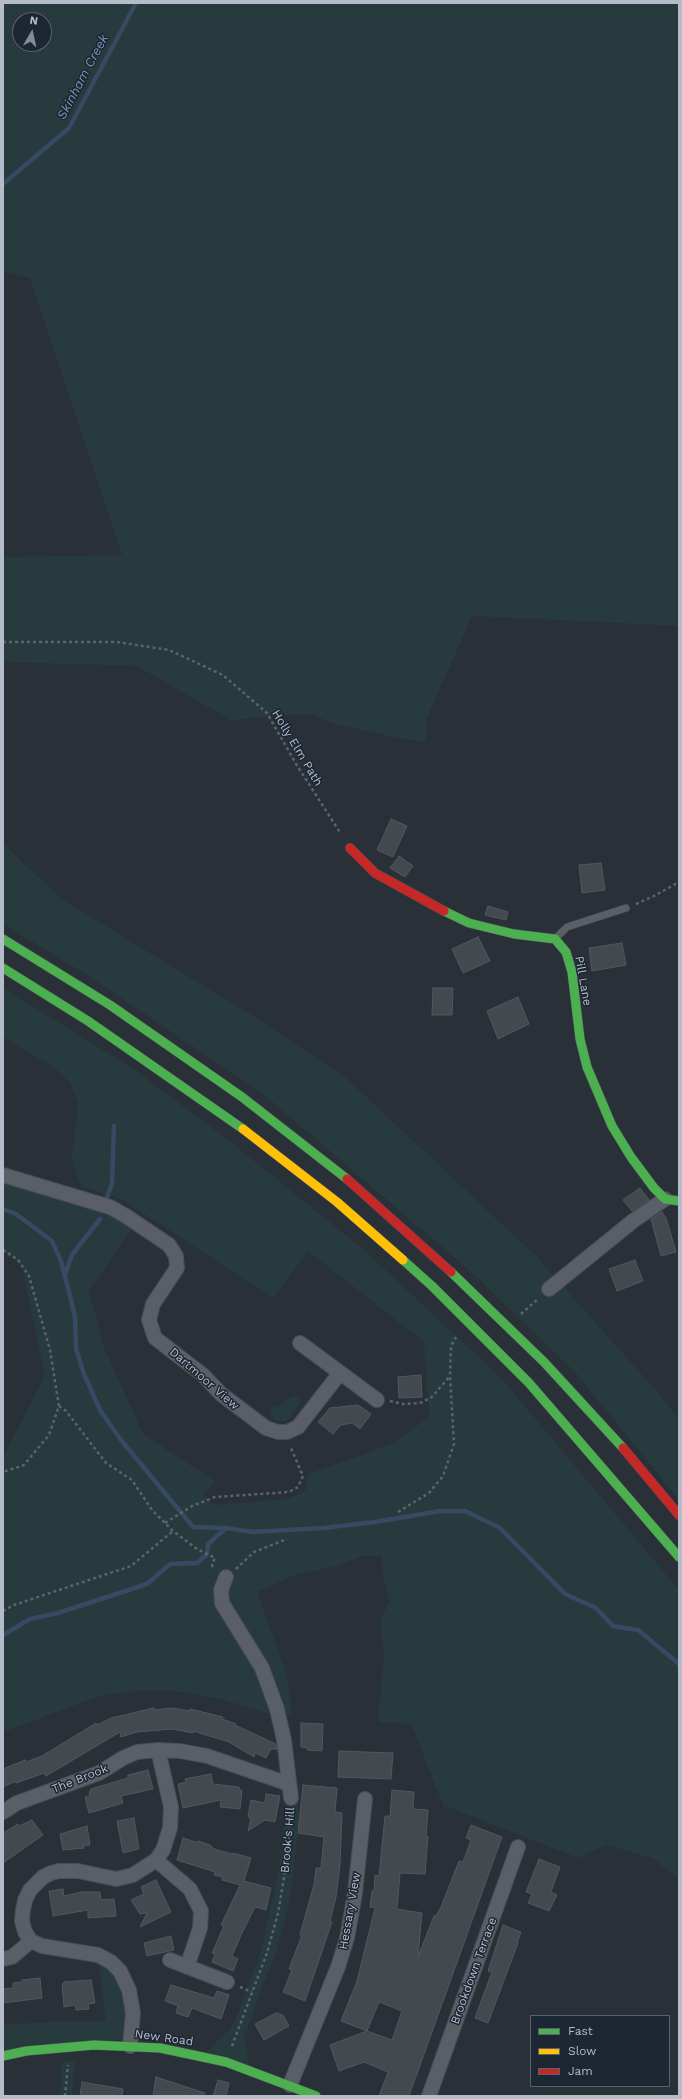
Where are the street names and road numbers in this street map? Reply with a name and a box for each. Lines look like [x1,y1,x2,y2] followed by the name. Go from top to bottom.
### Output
[269,707,325,789] street label: Holly Elm Path
[572,955,594,1007] street label: Pill Lane
[166,1345,242,1413] street label: Dartmoor View
[50,1761,110,1797] street label: The Brook
[278,1806,298,1874] street label: Brook's Hill
[336,1871,364,1951] street label: Hessary View
[448,1916,500,2026] street label: Brookdown Terrace
[134,2027,194,2049] street label: New Road

